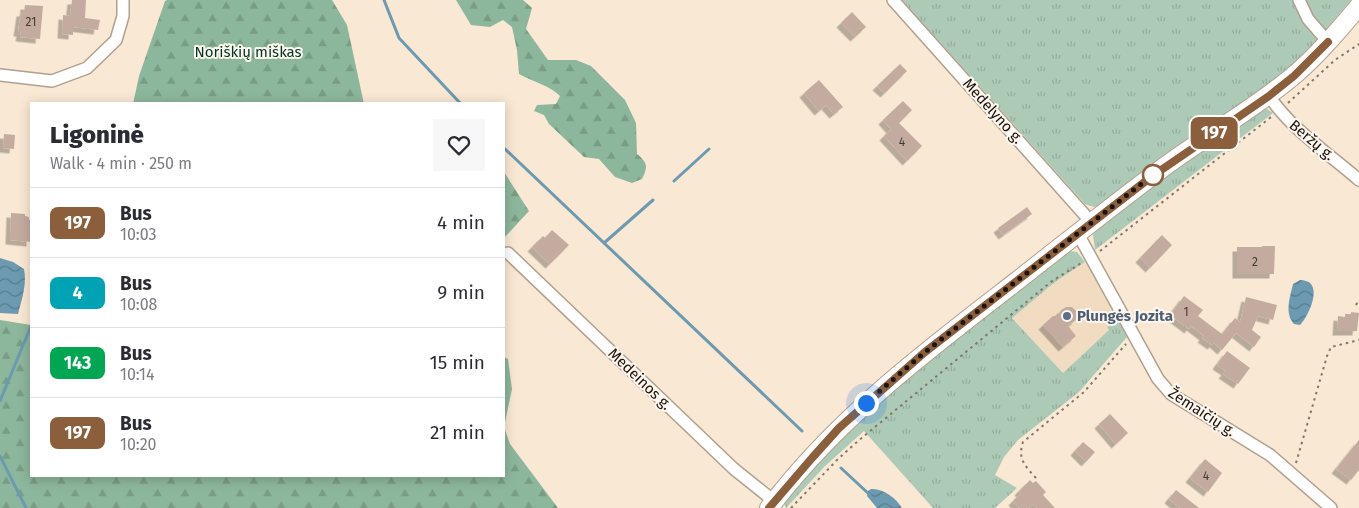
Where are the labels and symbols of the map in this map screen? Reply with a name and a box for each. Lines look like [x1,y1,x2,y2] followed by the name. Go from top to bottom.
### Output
[26,15,36,29] house number: 21
[194,43,302,61] park label: Noriškių miškas
[959,75,1027,147] street label: Medelyno g.
[1286,116,1338,164] street label: Beržų g.
[1185,117,1243,149] line badge: 197
[899,135,906,149] house number: 4
[1142,164,1164,186] unlabelled marker
[1252,255,1258,269] house number: 2
[1183,305,1189,319] house number: 1
[1077,307,1173,325] place label: Plungės Jozita
[1061,310,1073,322] marker: Plungės Jozita
[605,344,675,414] street label: Medeinos g.
[1165,384,1239,440] street label: Žemaičių g.
[854,391,879,416] your location
[1203,469,1210,483] house number: 4

